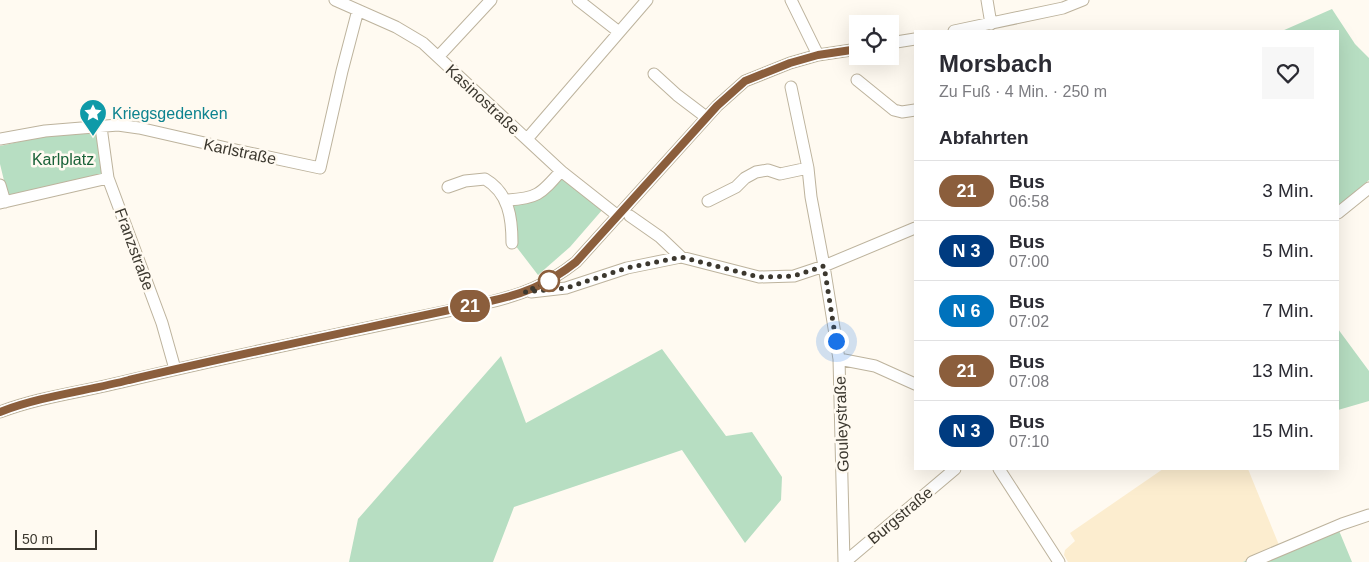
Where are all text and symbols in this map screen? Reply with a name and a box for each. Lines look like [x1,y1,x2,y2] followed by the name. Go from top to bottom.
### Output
[849,15,899,65] map controls
[849,15,899,65] button: locate
[1262,47,1314,99] button: heart
[939,50,1052,77] text: Morsbach
[442,61,523,138] street label: Kasinostraße
[939,83,1107,100] text: Zu Fuß · 4 Min. · 250 m
[78,98,108,137] place icon: Kriegsgedenken
[112,105,228,122] place label: Kriegsgedenken
[939,127,1029,148] text: Abfahrten
[202,136,278,167] street label: Karlstraße
[32,151,94,168] park label: Karlplatz
[1009,171,1045,192] text: Bus
[1262,180,1314,201] text: 3 Min.
[956,181,977,201] text: 21
[1009,193,1049,210] text: 06:58
[112,206,157,293] street label: Franzstraße
[1009,231,1045,252] text: Bus
[1262,240,1314,261] text: 5 Min.
[952,241,981,261] text: N 3
[1009,253,1049,270] text: 07:00
[538,270,560,292] unlabelled marker
[448,290,492,322] line badge: 21
[1009,291,1045,312] text: Bus
[460,296,480,316] text: 21
[1262,300,1314,321] text: 7 Min.
[952,301,981,321] text: N 6
[1009,313,1049,330] text: 07:02
[824,329,849,354] your location
[1009,351,1045,372] text: Bus
[1252,360,1314,381] text: 13 Min.
[956,361,977,381] text: 21
[1009,373,1049,390] text: 07:08
[831,376,852,472] street label: Gouleystraße
[1009,411,1045,432] text: Bus
[1252,420,1314,441] text: 15 Min.
[952,421,981,441] text: N 3
[1009,433,1049,450] text: 07:10
[865,483,936,547] street label: Burgstraße
[15,527,98,550] scale bar
[22,531,53,547] text: 50 m

